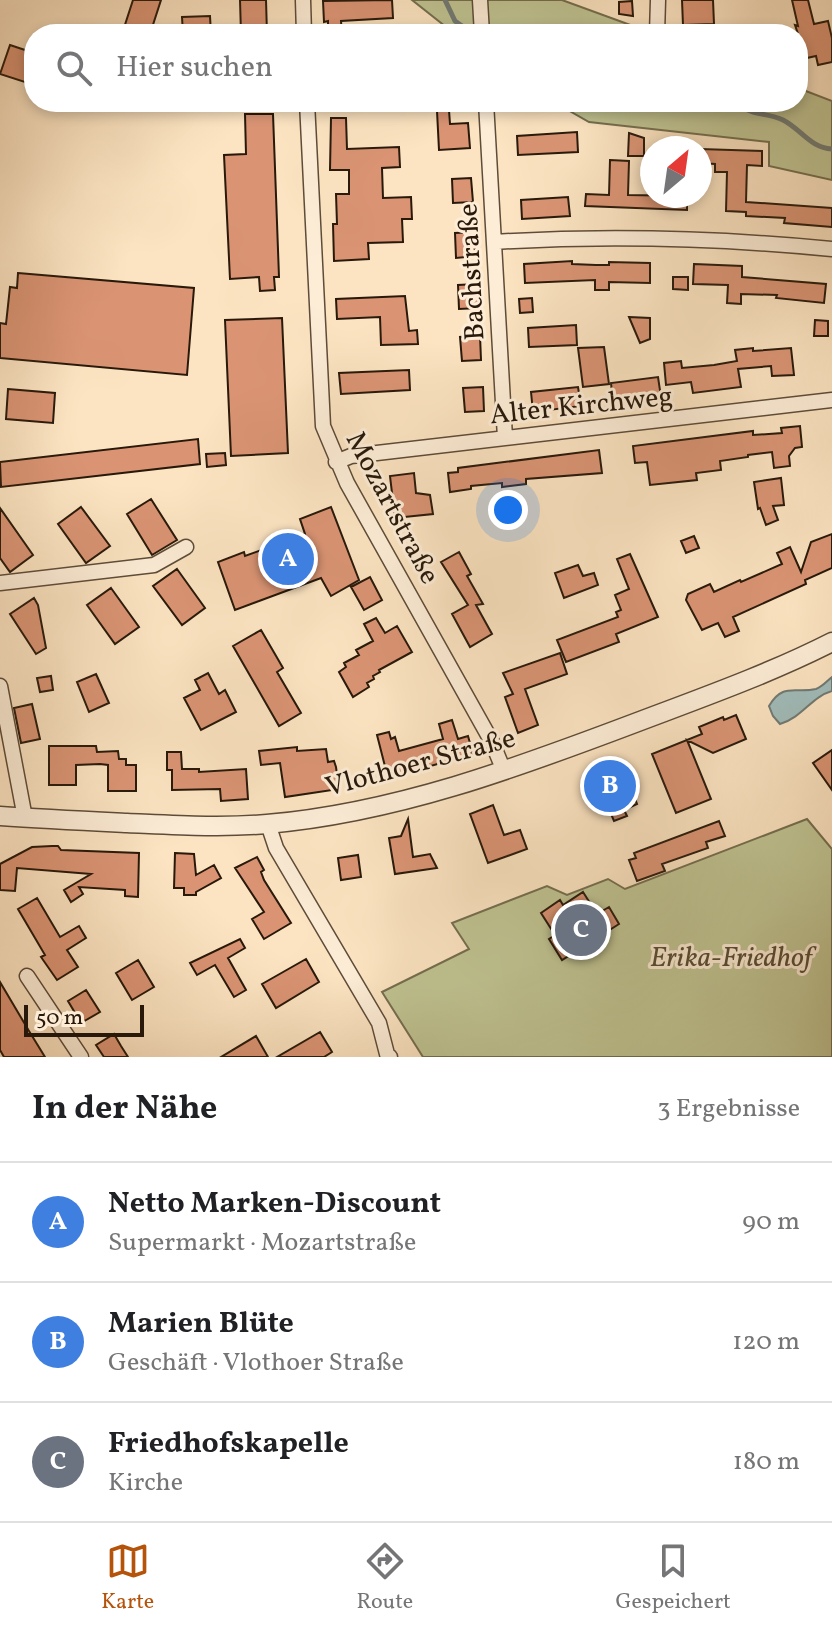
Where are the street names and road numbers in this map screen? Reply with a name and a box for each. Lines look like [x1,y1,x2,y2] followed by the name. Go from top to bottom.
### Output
[449,202,496,341] street label: Bachstraße
[488,377,675,435] street label: Alter Kirchweg
[335,425,448,591] street label: Mozartstraße
[321,719,520,808] street label: Vlothoer Straße

